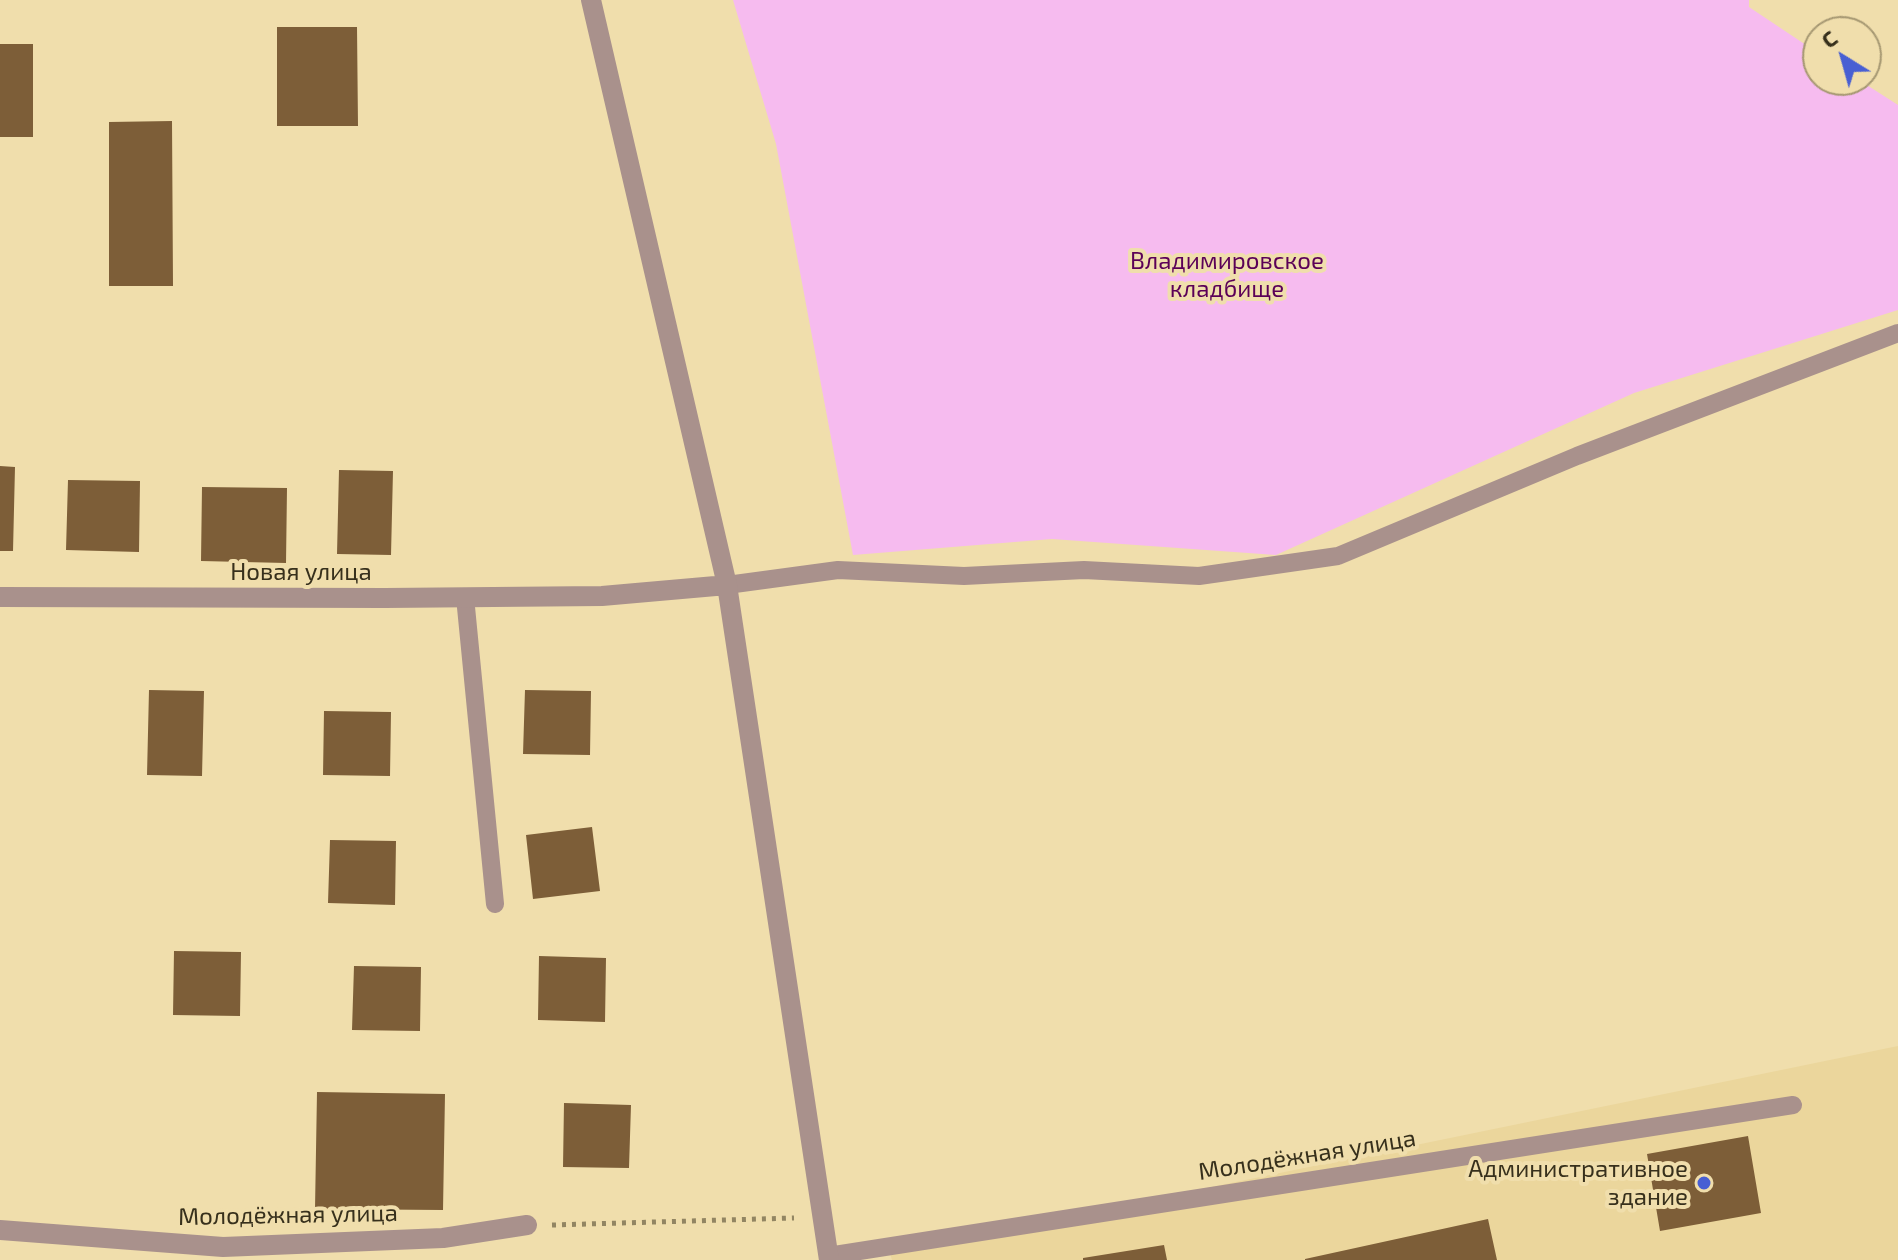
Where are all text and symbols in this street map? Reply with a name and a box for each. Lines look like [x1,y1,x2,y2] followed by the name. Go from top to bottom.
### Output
[1802,16,1882,96] north arrow
[1816,24,1842,53] text: С
[1130,247,1324,303] park label: Владимировское кладбище
[230,558,372,586] street label: Новая улица
[1196,1124,1418,1186] street label: Молодёжная улица
[1468,1155,1688,1211] place label: Административное здание
[1695,1174,1713,1192] marker: Административное здание
[178,1199,398,1231] street label: Молодёжная улица

